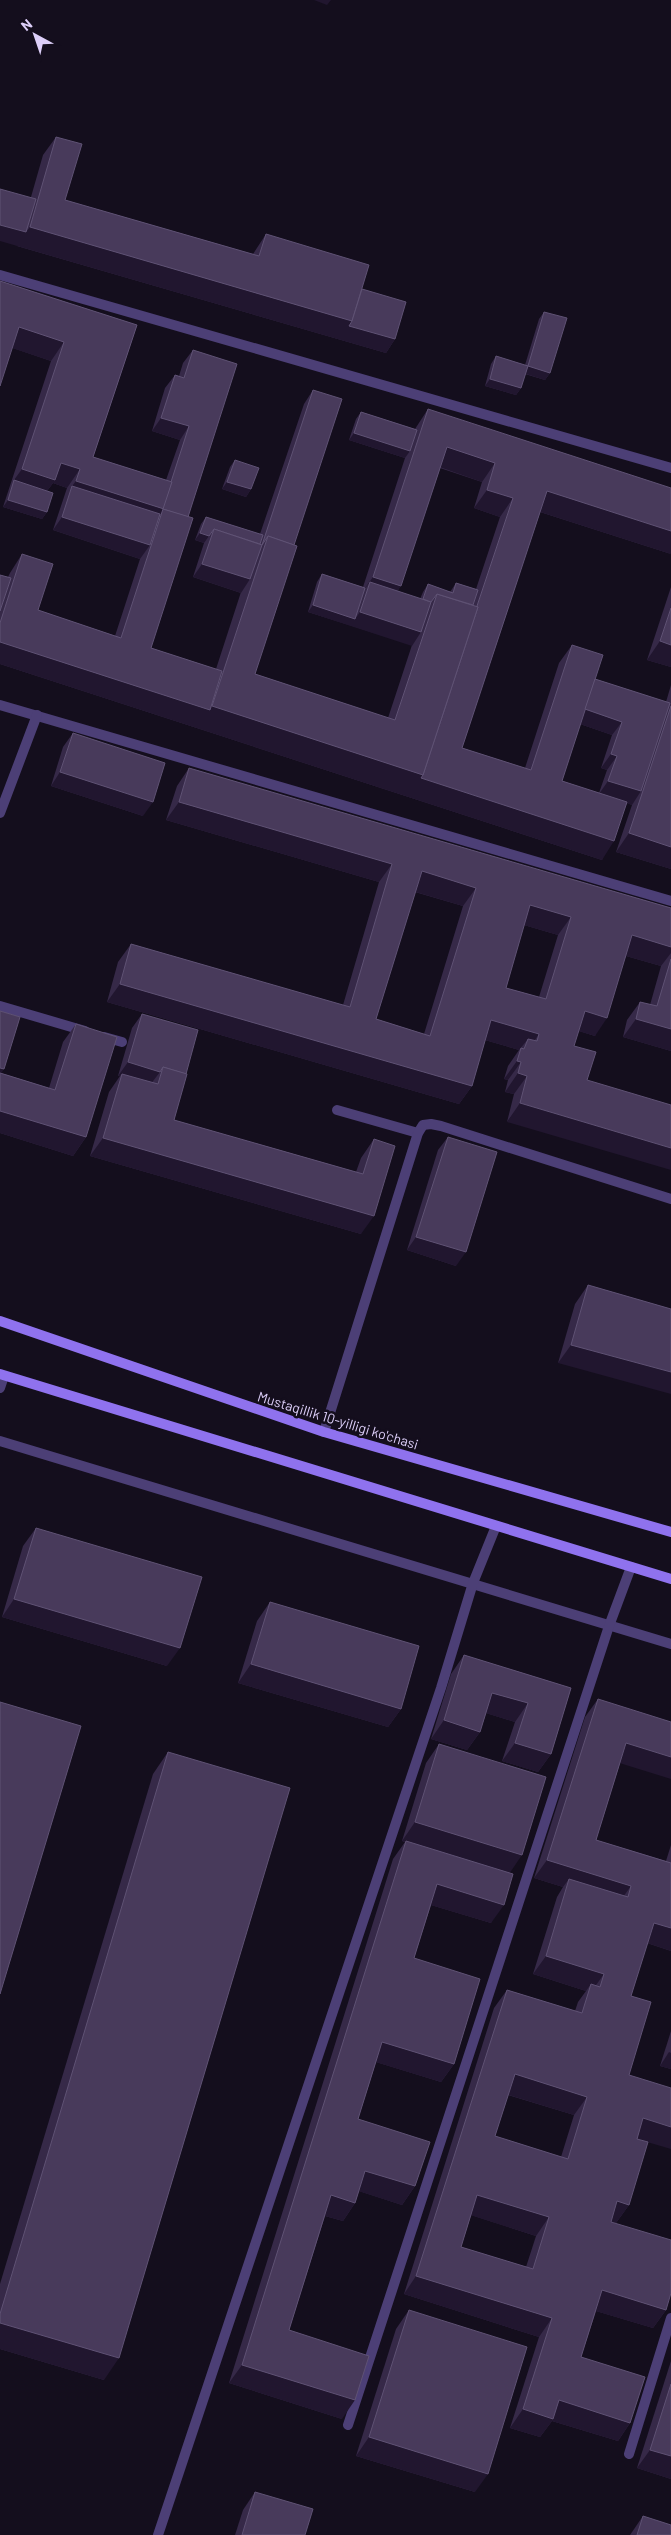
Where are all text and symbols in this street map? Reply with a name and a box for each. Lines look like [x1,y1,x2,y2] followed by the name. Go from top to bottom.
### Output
[10,10,60,60] north arrow
[17,15,35,34] text: N
[256,1387,420,1453] street label: Mustaqillik 10-yilligi ko'chasi

